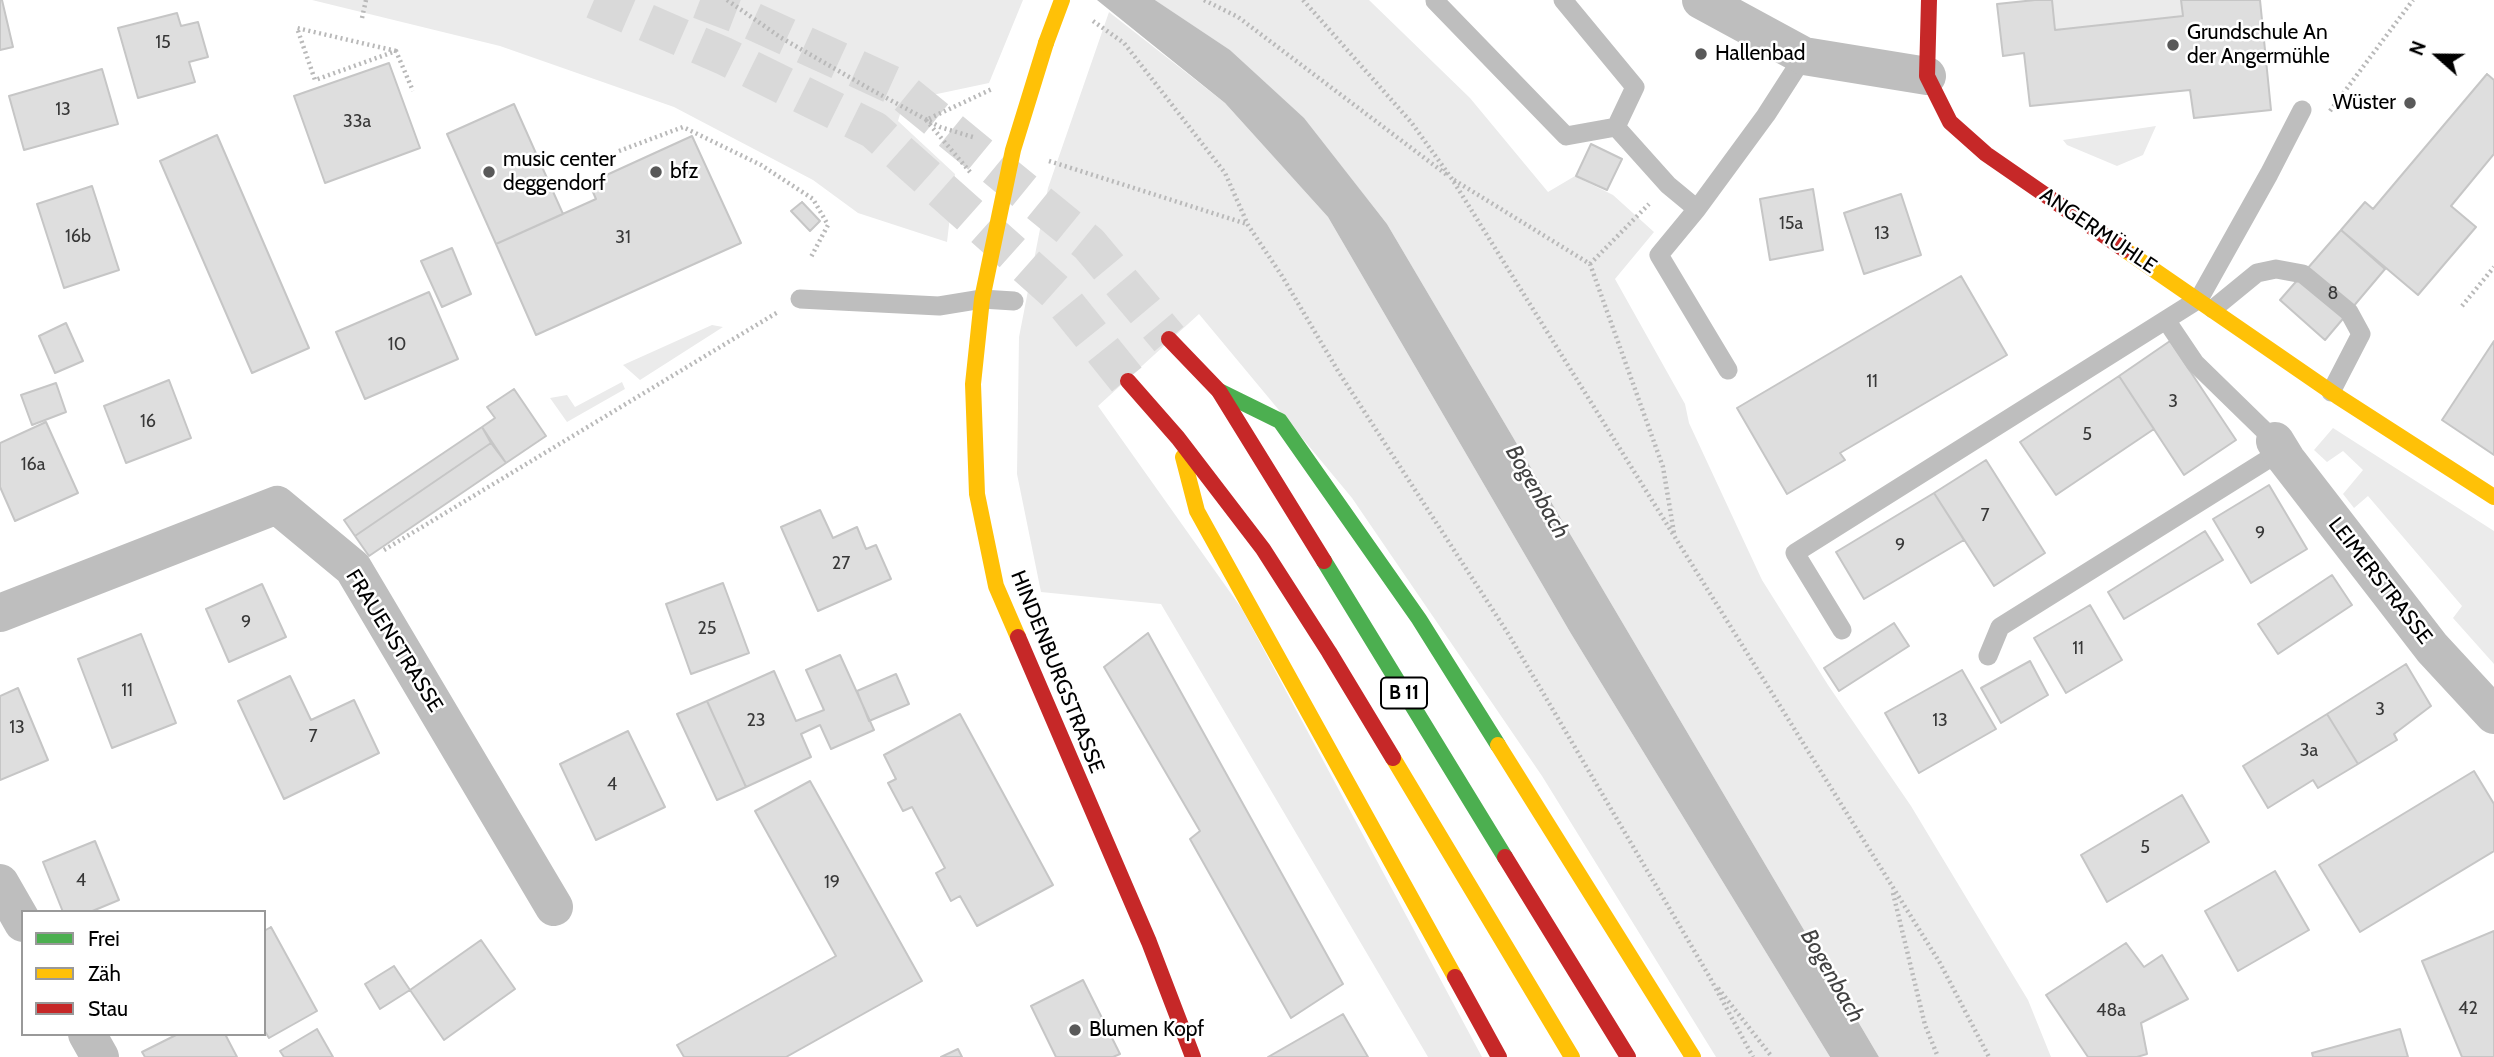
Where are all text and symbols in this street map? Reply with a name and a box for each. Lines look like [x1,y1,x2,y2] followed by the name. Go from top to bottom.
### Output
[2187,20,2330,70] place label: Grundschule An der Angermühle
[2403,21,2473,91] north arrow
[155,32,171,54] house number: 15
[2165,37,2181,53] marker: Grundschule An der Angermühle
[2405,38,2431,59] text: N
[1715,41,1805,67] place label: Hallenbad
[1693,46,1709,62] marker: Hallenbad
[2333,90,2396,116] place label: Wüster
[2402,95,2418,111] marker: Wüster
[55,99,71,121] house number: 13
[343,111,371,133] house number: 33a
[503,147,616,197] place label: music center deggendorf
[670,159,698,185] place label: bfz
[481,164,497,180] marker: music center deggendorf
[648,164,664,180] marker: bfz
[2035,183,2161,279] street label: ANGERMÜHLE
[1779,213,1803,235] house number: 15a
[1874,223,1890,245] house number: 13
[65,226,91,248] house number: 16b
[615,227,631,249] house number: 31
[2328,283,2338,305] house number: 8
[388,334,406,356] house number: 10
[1866,371,1878,393] house number: 11
[2168,391,2178,413] house number: 3
[140,411,156,433] house number: 16
[2082,424,2092,446] house number: 5
[1499,440,1575,544] water label: Bogenbach
[21,454,45,476] house number: 16a
[1980,505,1990,527] house number: 7
[2323,513,2437,649] street label: LEIMERSTRASSE
[2255,523,2265,545] house number: 9
[1895,535,1905,557] house number: 9
[832,553,850,575] house number: 27
[340,565,448,717] street label: FRAUENSTRASSE
[1005,567,1109,777] street label: HINDENBURGSTRASSE
[241,612,251,634] house number: 9
[697,618,717,640] house number: 25
[2072,638,2084,660] house number: 11
[1381,678,1427,708] road number: B 11
[121,680,133,702] house number: 11
[2375,699,2385,721] house number: 3
[746,710,766,732] house number: 23
[1932,710,1948,732] house number: 13
[9,717,25,739] house number: 13
[308,726,318,748] house number: 7
[2300,740,2318,762] house number: 3a
[607,774,617,796] house number: 4
[2140,837,2150,859] house number: 5
[76,870,86,892] house number: 4
[824,872,840,894] house number: 19
[21,910,266,1036] legend
[1794,924,1870,1028] water label: Bogenbach
[88,926,120,951] text: Frei
[88,961,121,986] text: Zäh
[88,996,128,1021] text: Stau
[2458,998,2478,1020] house number: 42
[2096,1000,2126,1022] house number: 48a
[1089,1017,1204,1043] place label: Blumen Kopf
[1067,1022,1083,1038] marker: Blumen Kopf

